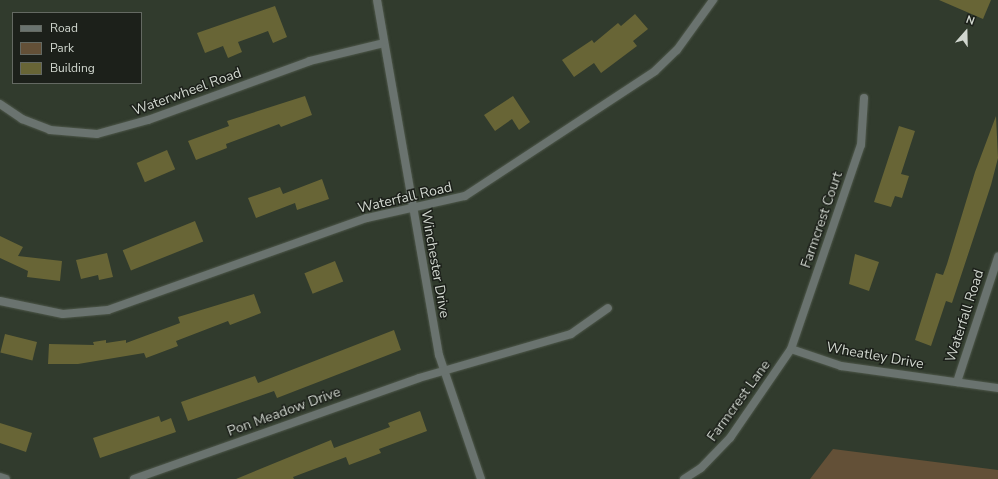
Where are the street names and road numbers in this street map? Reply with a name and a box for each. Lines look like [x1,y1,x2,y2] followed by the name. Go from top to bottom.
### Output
[130,64,244,120] street label: Waterwheel Road
[798,170,846,270] street label: Farmcrest Court
[356,179,454,217] street label: Waterfall Road
[417,209,453,319] street label: Winchester Drive
[942,268,988,364] street label: Waterfall Road
[825,339,925,373] street label: Wheatley Drive
[704,357,774,445] street label: Farmcrest Lane
[225,384,343,440] street label: Pon Meadow Drive

